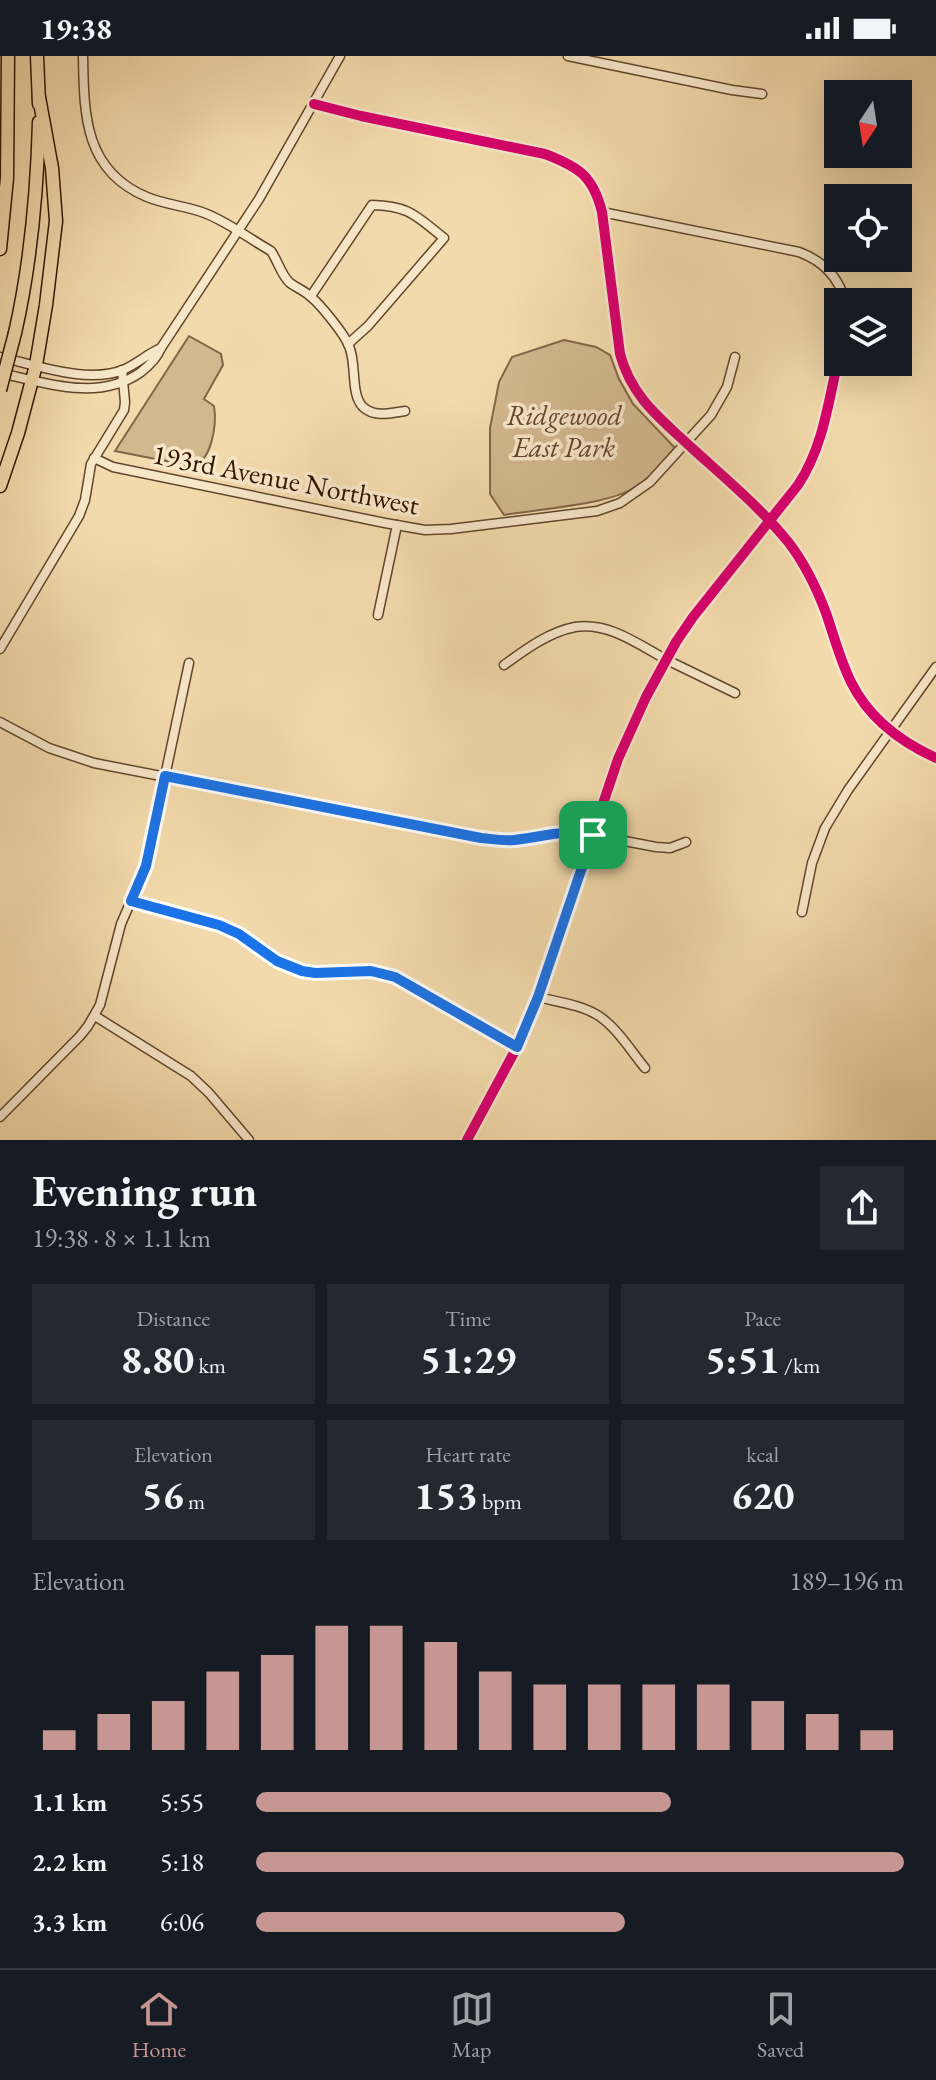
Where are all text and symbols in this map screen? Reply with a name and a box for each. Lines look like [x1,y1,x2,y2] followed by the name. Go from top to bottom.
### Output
[40,9,112,48] text: 19:38
[824,80,912,168] north arrow
[824,80,912,376] map controls
[824,184,912,272] button: locate
[824,288,912,376] button: layers
[506,397,622,465] park label: Ridgewood East Park
[150,436,422,523] street label: 193rd Avenue Northwest
[559,801,627,869] pin
[571,813,615,857] icon: arrive
[32,1162,257,1219] text: Evening run
[820,1166,904,1250] button: share
[32,1221,211,1255] text: 19:38 · 8 × 1.1 km
[137,1304,210,1333] text: Distance
[445,1304,491,1333] text: Time
[744,1304,781,1333] text: Pace
[121,1333,194,1385] text: 8.80
[420,1333,516,1385] text: 51:29
[705,1333,780,1385] text: 5:51
[194,1351,226,1380] text: km
[780,1351,820,1380] text: /km
[134,1440,213,1469] text: Elevation
[425,1440,511,1469] text: Heart rate
[746,1440,779,1469] text: kcal
[141,1469,184,1521] text: 56
[414,1469,478,1521] text: 153
[731,1469,794,1521] text: 620
[184,1487,205,1516] text: m
[478,1487,522,1516] text: bpm
[32,1564,126,1598] text: Elevation
[789,1564,904,1598] text: 189–196 m
[32,1785,107,1819] text: 1.1 km
[160,1785,204,1819] text: 5:55
[32,1845,107,1879] text: 2.2 km
[160,1845,204,1879] text: 5:18
[32,1905,107,1939] text: 3.3 km
[160,1905,204,1939] text: 6:06
[132,1987,186,2064] tab: Home
[450,1987,494,2064] tab: Map
[757,1987,804,2064] tab: Saved

